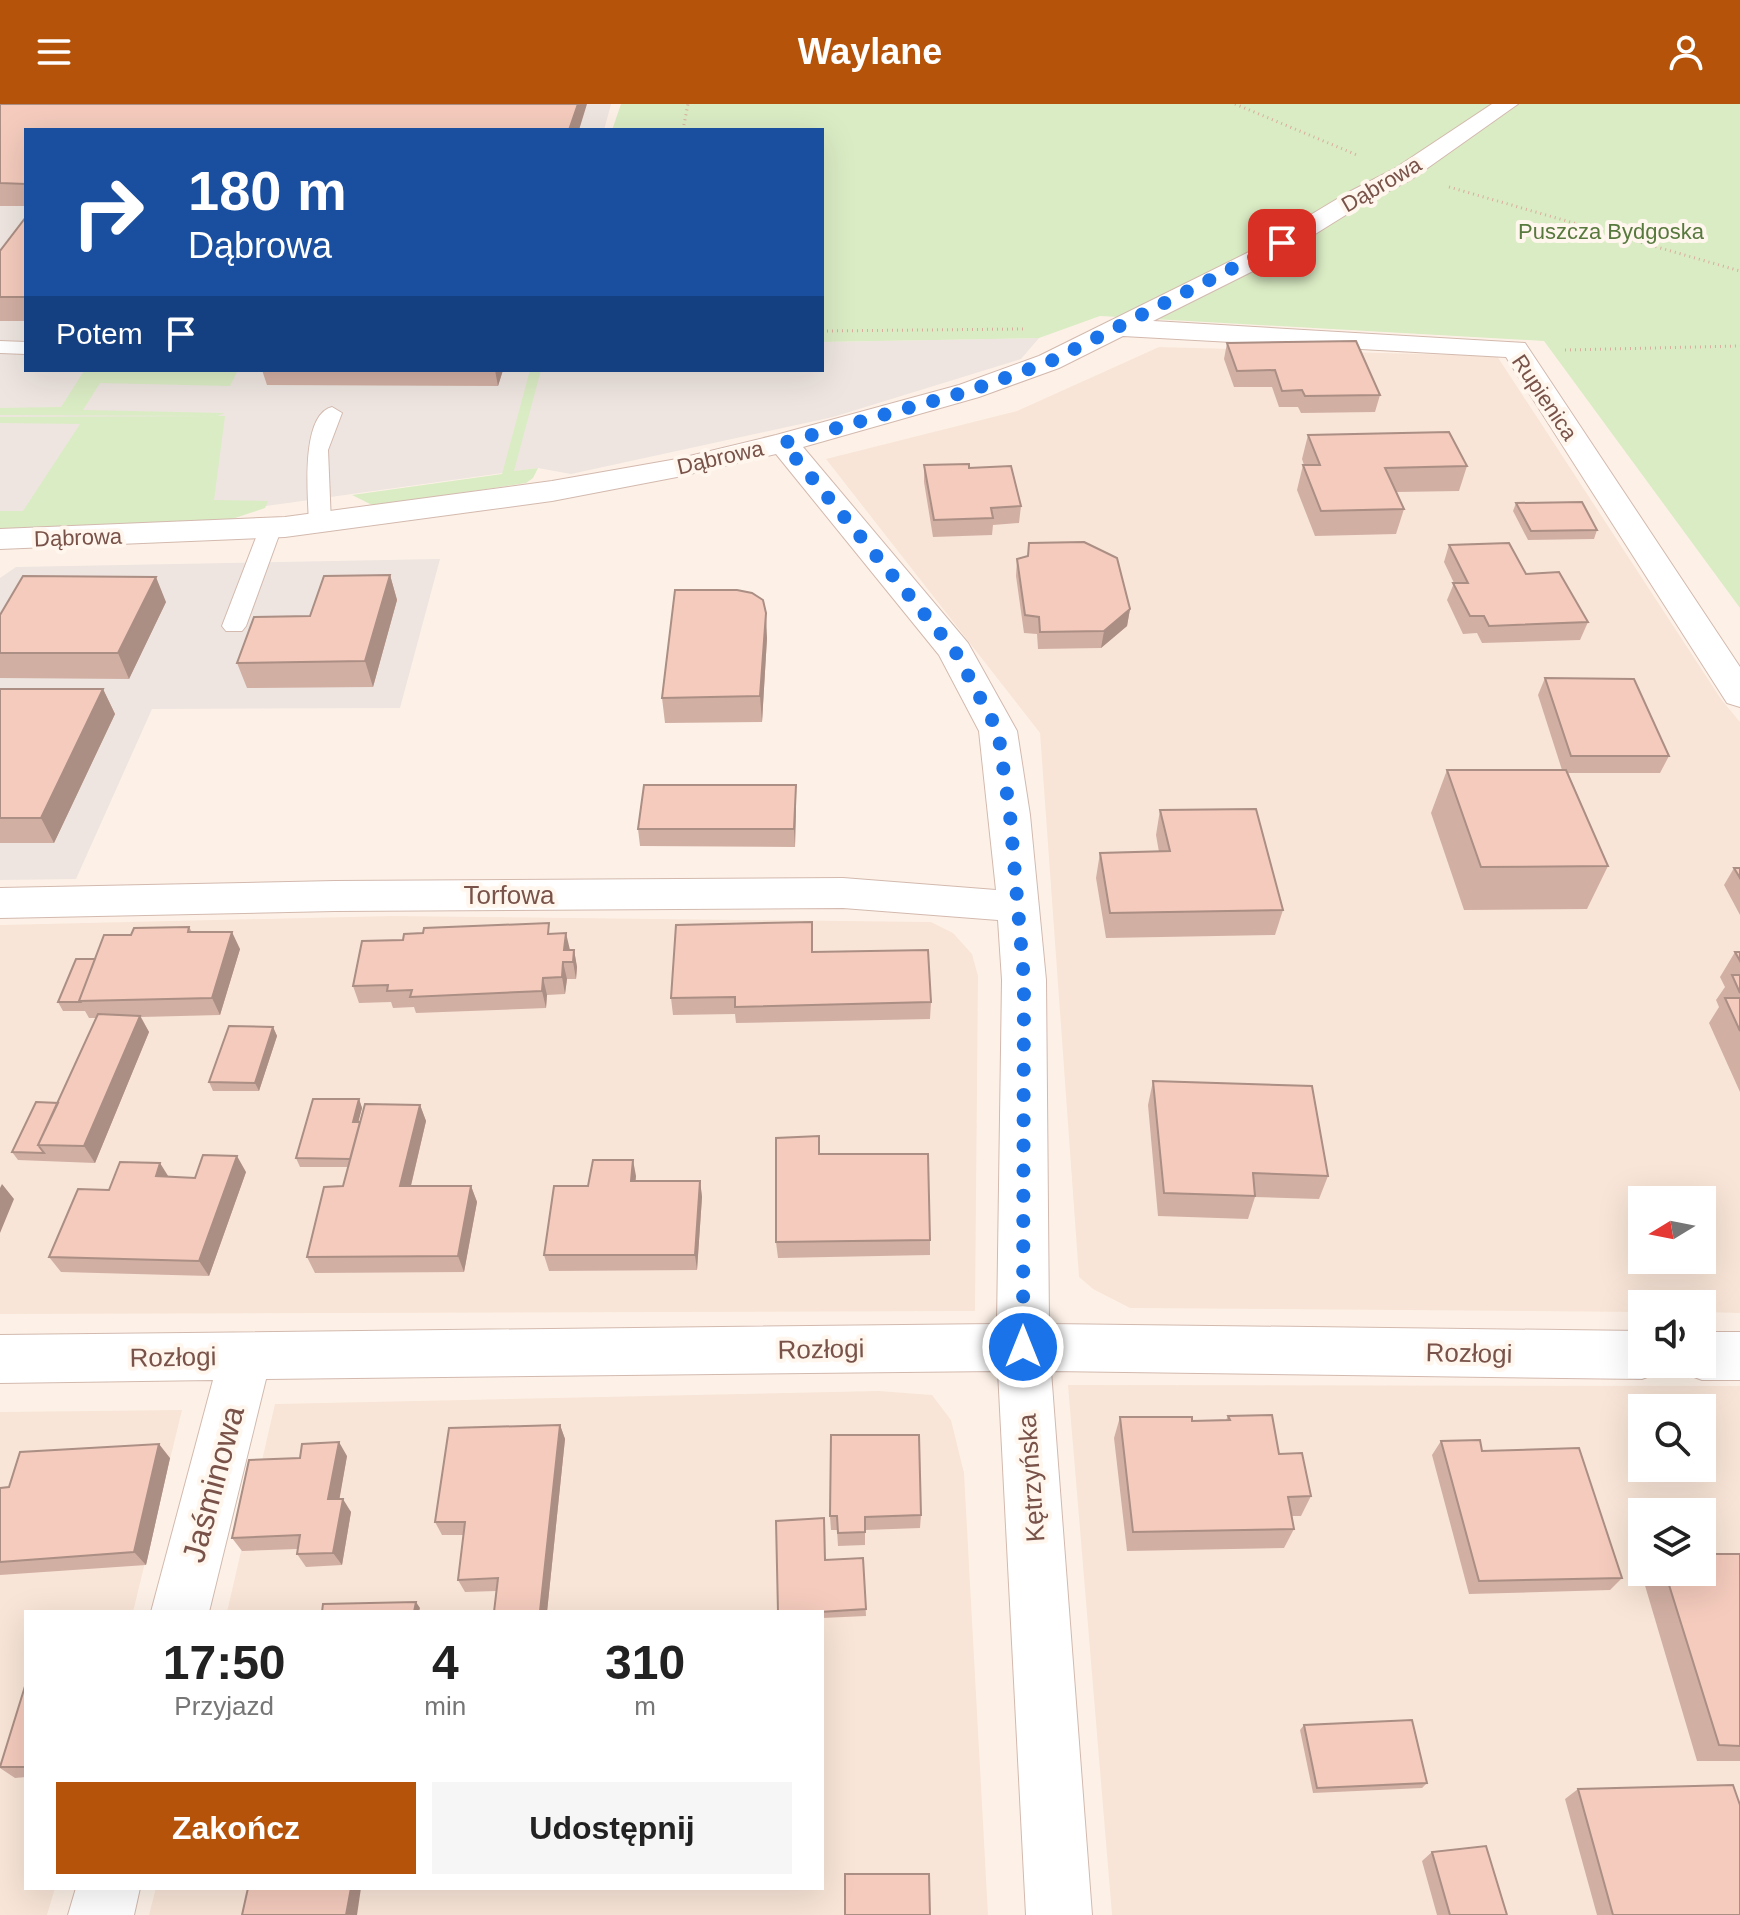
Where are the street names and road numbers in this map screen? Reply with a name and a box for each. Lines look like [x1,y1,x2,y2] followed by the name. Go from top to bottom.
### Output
[1337,151,1426,217] street label: Dąbrowa
[1507,350,1583,445] street label: Rupienica
[674,435,767,480] street label: Dąbrowa
[34,523,123,552] street label: Dąbrowa
[463,880,555,910] street label: Torfowa
[777,1333,865,1365] street label: Rozłogi
[1425,1337,1513,1369] street label: Rozłogi
[129,1341,217,1373] street label: Rozłogi
[175,1402,251,1566] street label: Jaśminowa
[1012,1412,1050,1543] street label: Kętrzyńska

